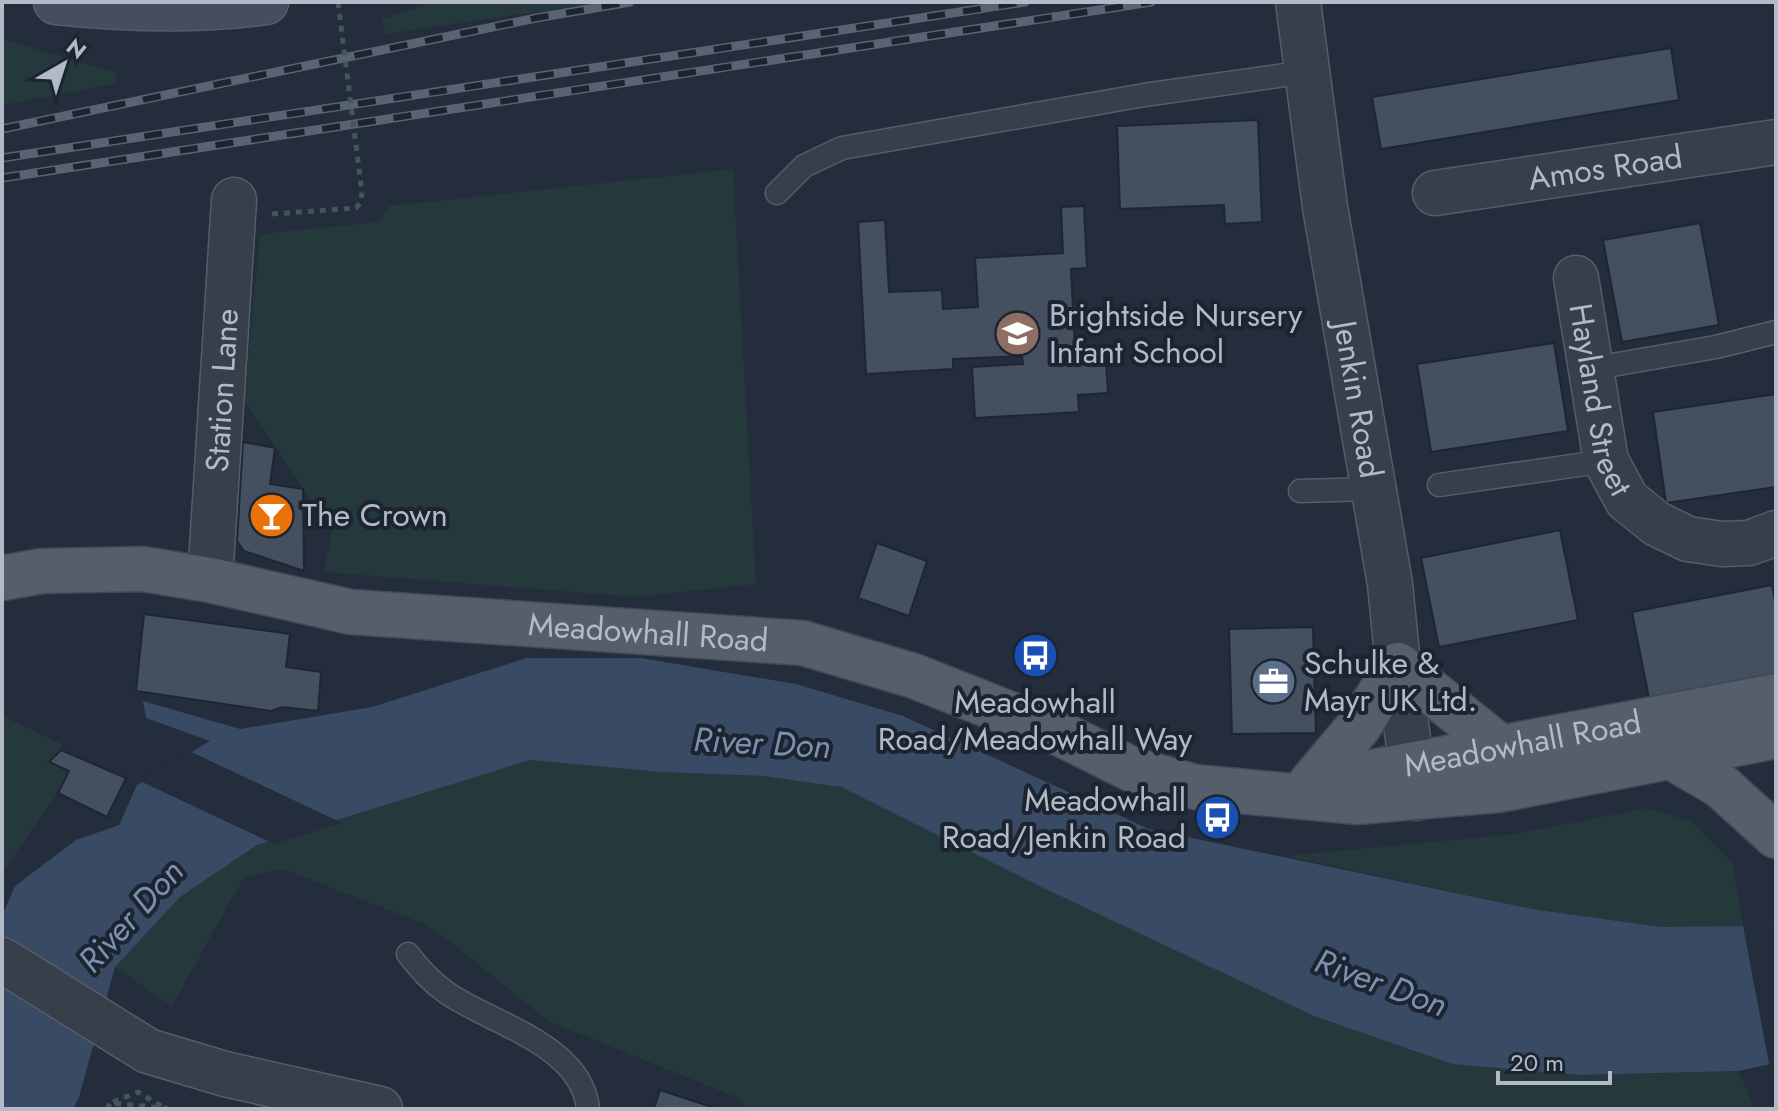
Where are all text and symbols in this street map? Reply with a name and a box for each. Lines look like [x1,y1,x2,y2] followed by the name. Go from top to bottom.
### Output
[24,24,104,104] north arrow
[60,31,93,66] text: N
[1525,133,1685,202] street label: Amos Road
[1049,292,1303,375] place label: Brightside Nursery Infant School
[1558,300,1644,504] street label: Hayland Street
[194,307,250,474] street label: Station Lane
[994,309,1042,357] school or university icon: Brightside Nursery Infant School
[1321,313,1394,482] street label: Jenkin Road
[247,491,295,539] bar icon: The Crown
[302,492,448,538] place label: The Crown
[527,601,770,664] street label: Meadowhall Road
[1011,631,1059,679] bus stop icon: Meadowhall Road/Meadowhall Way
[1304,640,1477,723] place label: Schulke & Mayr UK Ltd.
[1249,657,1297,705] office icon: Schulke & Mayr UK Ltd.
[878,679,1193,762] place label: Meadowhall Road/Meadowhall Way
[1400,699,1645,788] street label: Meadowhall Road
[692,715,832,771] water label: River Don
[942,777,1186,860] place label: Meadowhall Road/Jenkin Road
[1193,794,1241,842] bus stop icon: Meadowhall Road/Jenkin Road
[67,849,195,983] water label: River Don
[1308,936,1454,1030] water label: River Don
[1498,1035,1610,1085] scale bar
[1510,1045,1564,1080] text: 20 m

